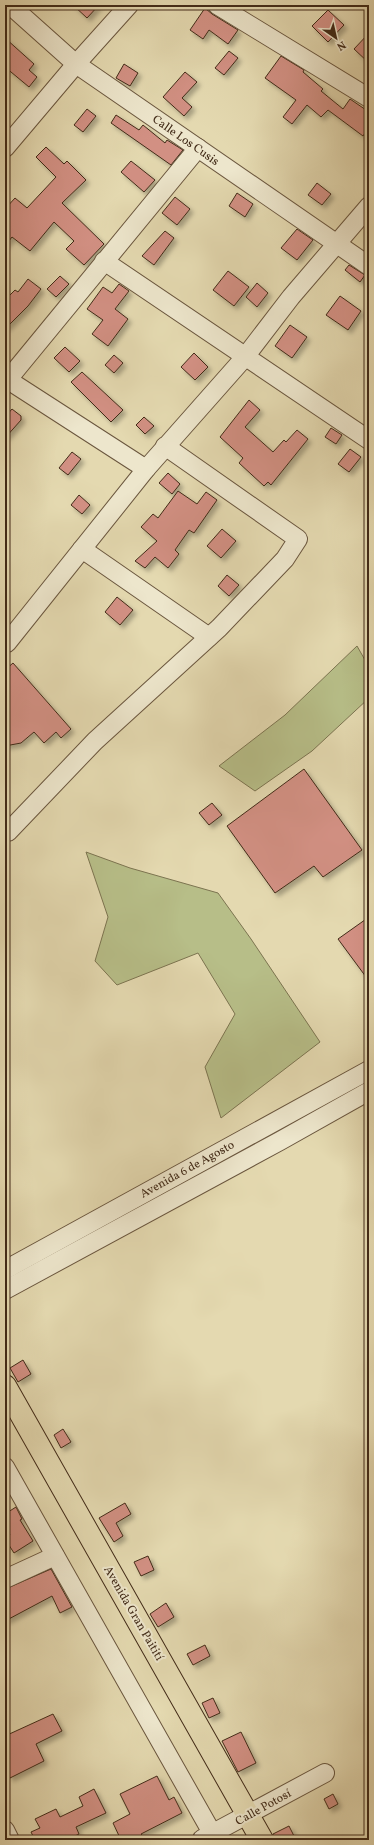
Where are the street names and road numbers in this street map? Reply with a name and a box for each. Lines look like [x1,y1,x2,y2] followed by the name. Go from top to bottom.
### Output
[149,112,222,170] street label: Calle Los Cusis
[137,1137,237,1202] street label: Avenida 6 de Agosto
[99,1563,167,1664] street label: Avenida Gran Paitití
[233,1786,295,1830] street label: Calle Potosí

